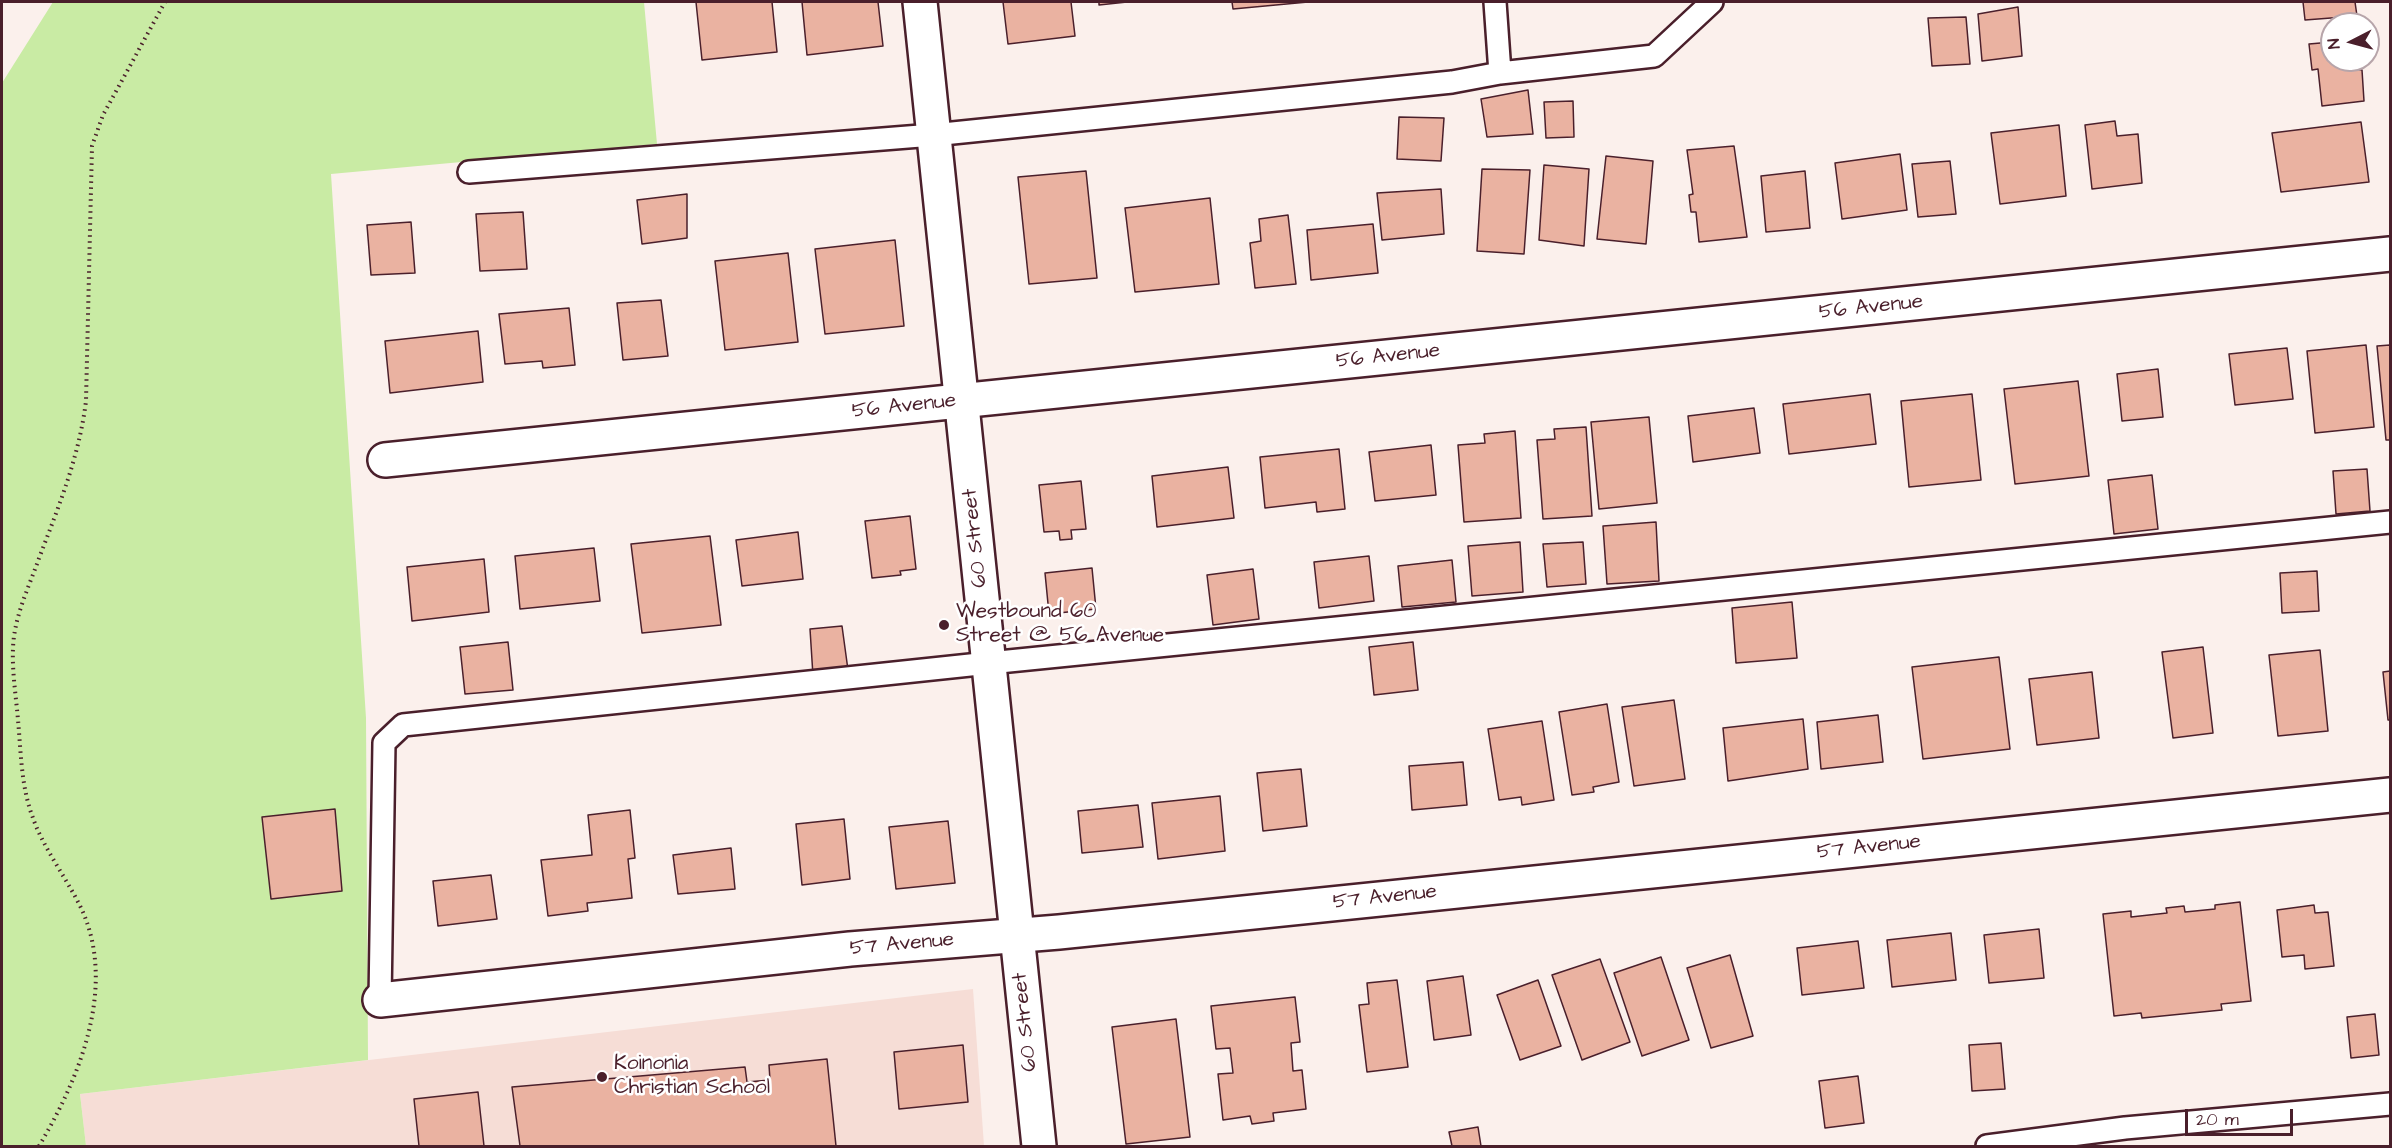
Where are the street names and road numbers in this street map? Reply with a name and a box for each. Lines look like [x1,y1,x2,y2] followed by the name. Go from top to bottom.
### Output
[1818,290,1924,326] street label: 56 Avenue
[1335,339,1441,375] street label: 56 Avenue
[851,389,957,425] street label: 56 Avenue
[958,487,994,589] street label: 60 Street
[1816,830,1922,866] street label: 57 Avenue
[1332,880,1438,916] street label: 57 Avenue
[849,928,955,962] street label: 57 Avenue
[1008,971,1044,1073] street label: 60 Street

